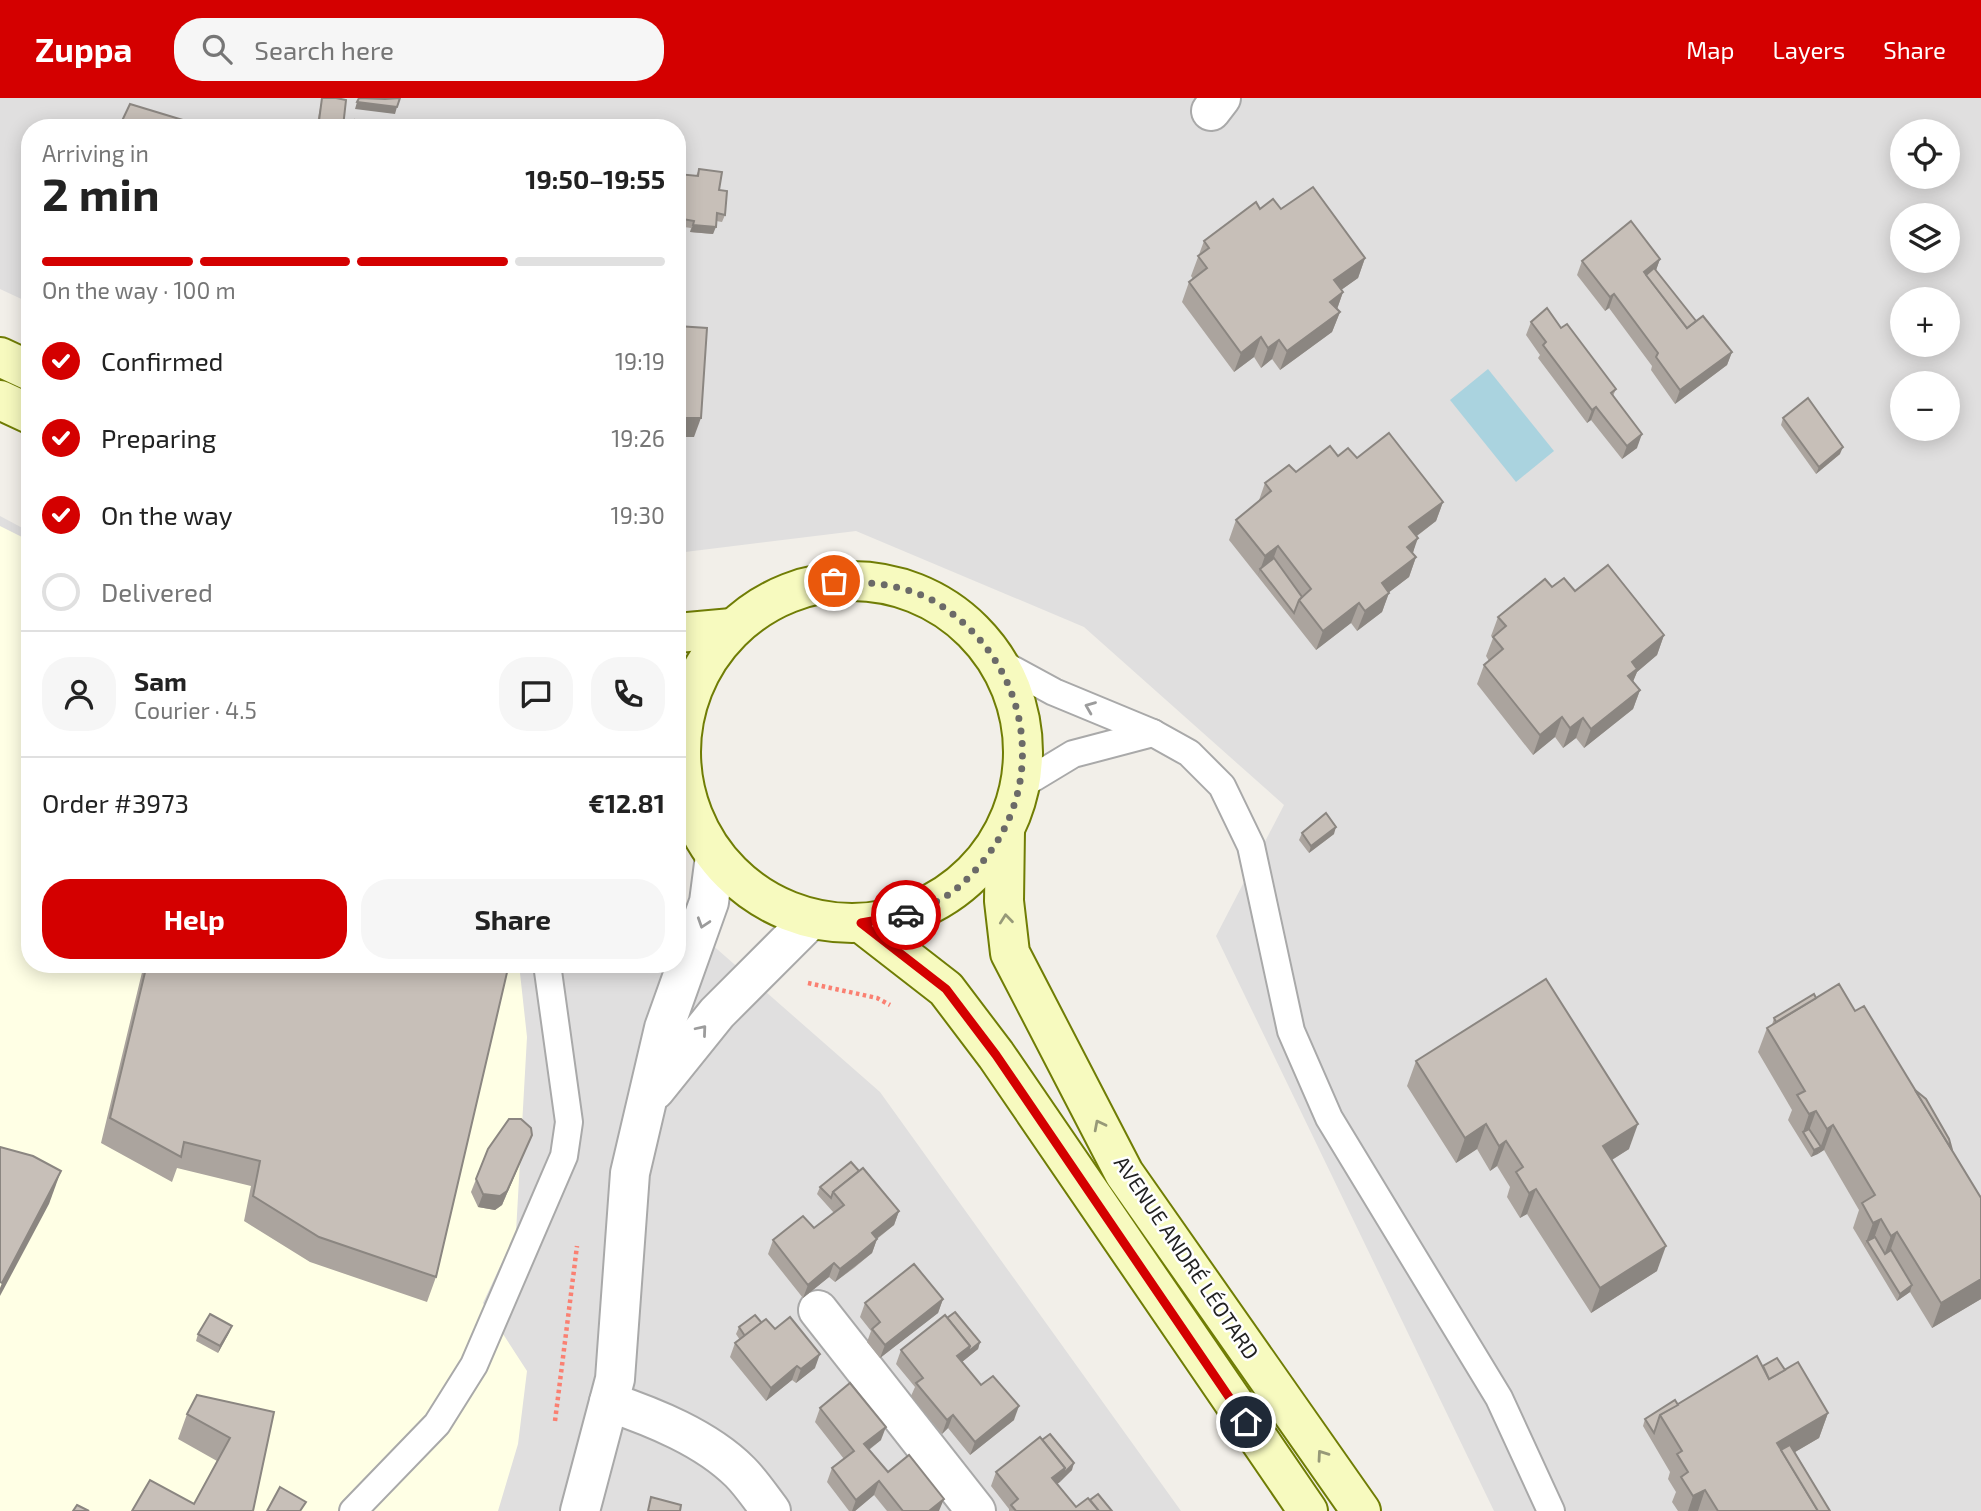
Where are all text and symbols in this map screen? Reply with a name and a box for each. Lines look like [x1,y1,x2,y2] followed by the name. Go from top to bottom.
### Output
[174,18,664,81] search box
[35,29,132,69] text: Zuppa
[198,30,236,68] icon: search
[254,34,394,65] text: Search here
[1686,35,1734,64] text: Map
[1772,35,1845,64] text: Layers
[1883,35,1946,64] text: Share
[1890,119,1960,441] map controls
[1890,119,1960,189] button: locate
[42,139,149,167] text: Arriving in
[525,163,665,194] text: 19:50–19:55
[42,165,160,220] text: 2 min
[1890,203,1960,273] button: layers
[42,276,236,304] text: On the way · 100 m
[1890,287,1960,357] button: +
[42,342,80,380] icon: check
[101,345,224,376] text: Confirmed
[615,347,665,375] text: 19:19
[1890,371,1960,441] button: −
[42,419,80,457] icon: check
[101,422,216,453] text: Preparing
[611,424,665,452] text: 19:26
[42,496,80,534] icon: check
[101,499,232,530] text: On the way
[611,501,665,529] text: 19:30
[804,551,864,611] pin
[815,562,853,600] icon: bag
[101,576,213,607] text: Delivered
[42,657,116,731] button: person
[499,657,573,731] button: chat
[591,657,665,731] button: phone
[134,665,187,696] text: Sam
[134,696,257,724] text: Courier · 4.5
[1085,701,1097,715] one-way arrow
[42,787,189,818] text: Order #3973
[588,787,665,818] text: €12.81
[42,879,347,959] button: Help
[361,879,665,959] button: Share
[871,880,941,950] courier
[887,896,925,934] icon: car
[999,914,1014,925] one-way arrow
[697,917,711,929] one-way arrow
[694,1026,706,1039] one-way arrow
[1094,1120,1107,1132] one-way arrow
[1110,1151,1265,1364] street label: AVENUE ANDRÉ LÉOTARD
[1216,1392,1276,1452] pin
[1227,1403,1265,1441] icon: home
[1318,1450,1330,1463] one-way arrow

